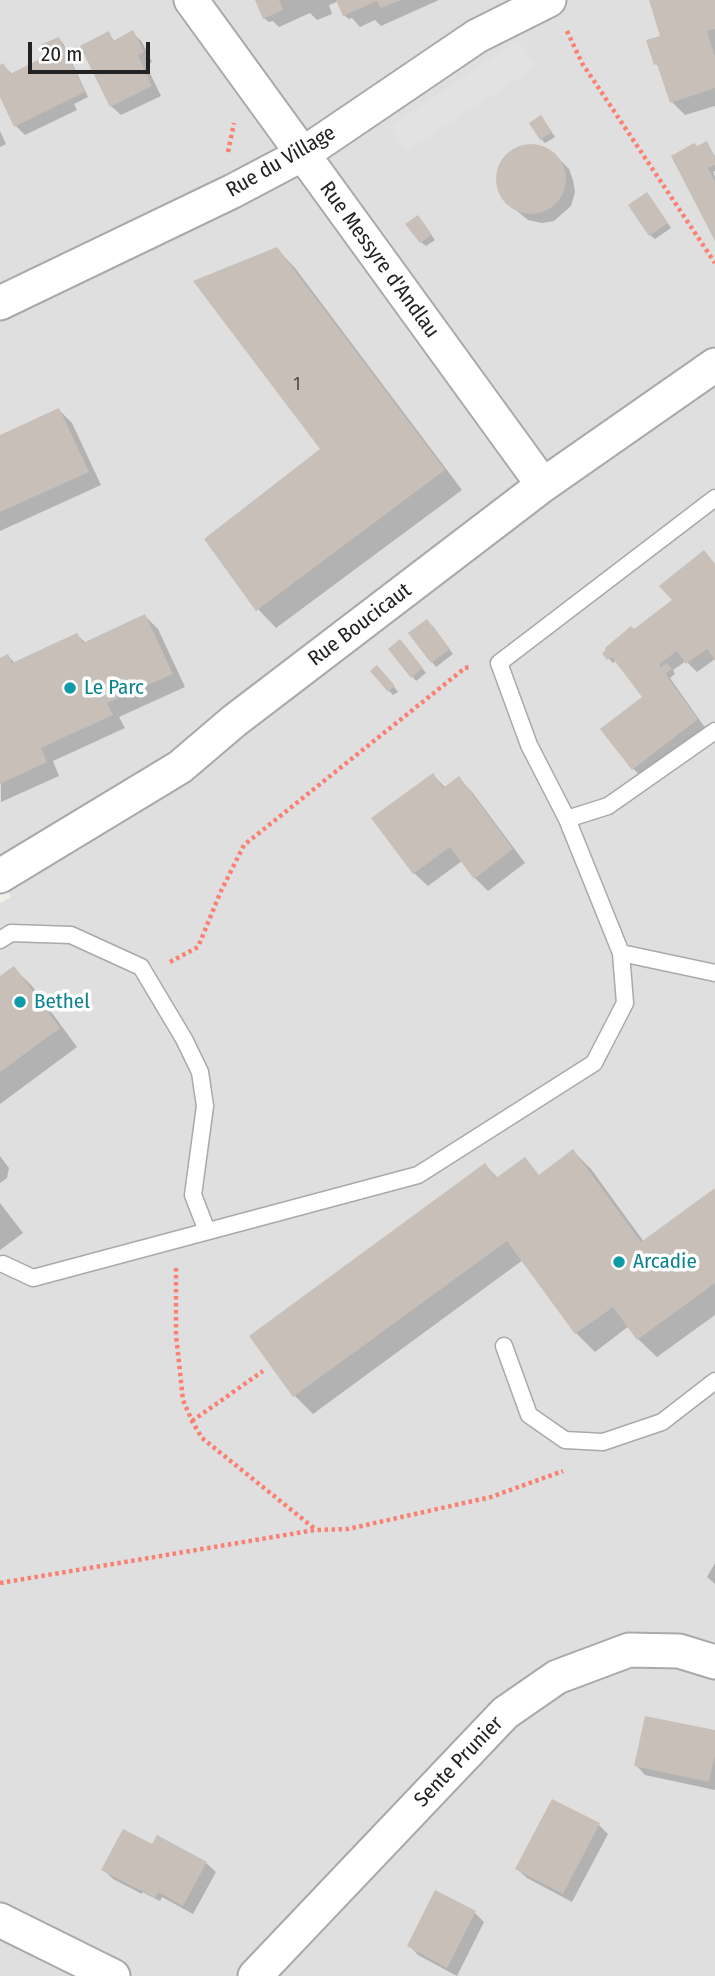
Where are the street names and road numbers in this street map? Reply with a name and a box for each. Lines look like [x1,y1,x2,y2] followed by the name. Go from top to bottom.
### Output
[222,121,340,203] street label: Rue du Village
[314,177,444,343] street label: Rue Messyre d'Andlau
[304,578,416,672] street label: Rue Boucicaut
[409,1711,509,1813] street label: Sente Prunier

